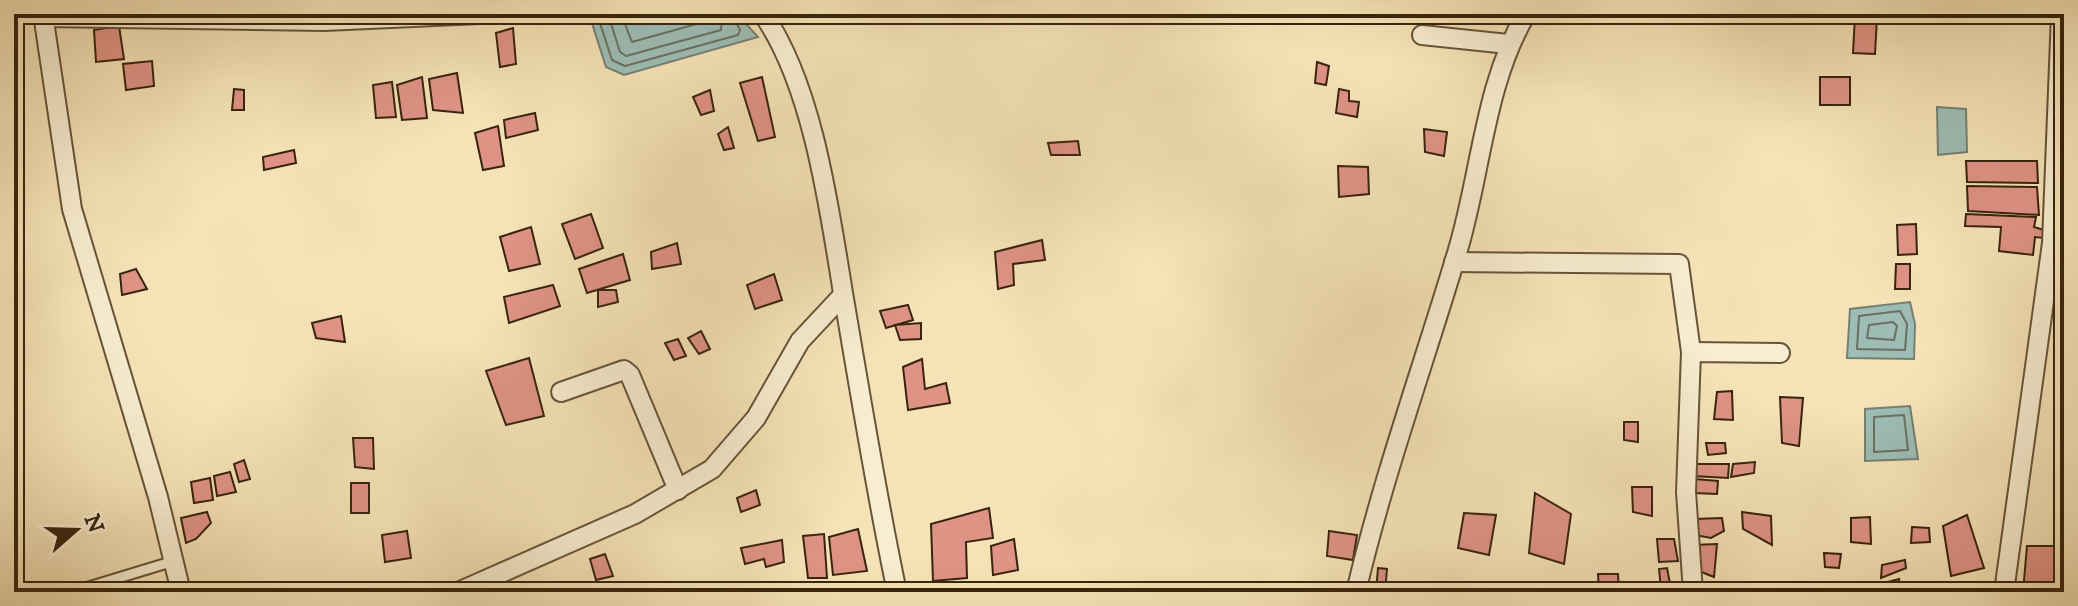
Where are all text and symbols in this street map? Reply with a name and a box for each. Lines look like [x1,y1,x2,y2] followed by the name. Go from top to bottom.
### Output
[36,490,116,570] north arrow
[78,511,109,537] text: N

